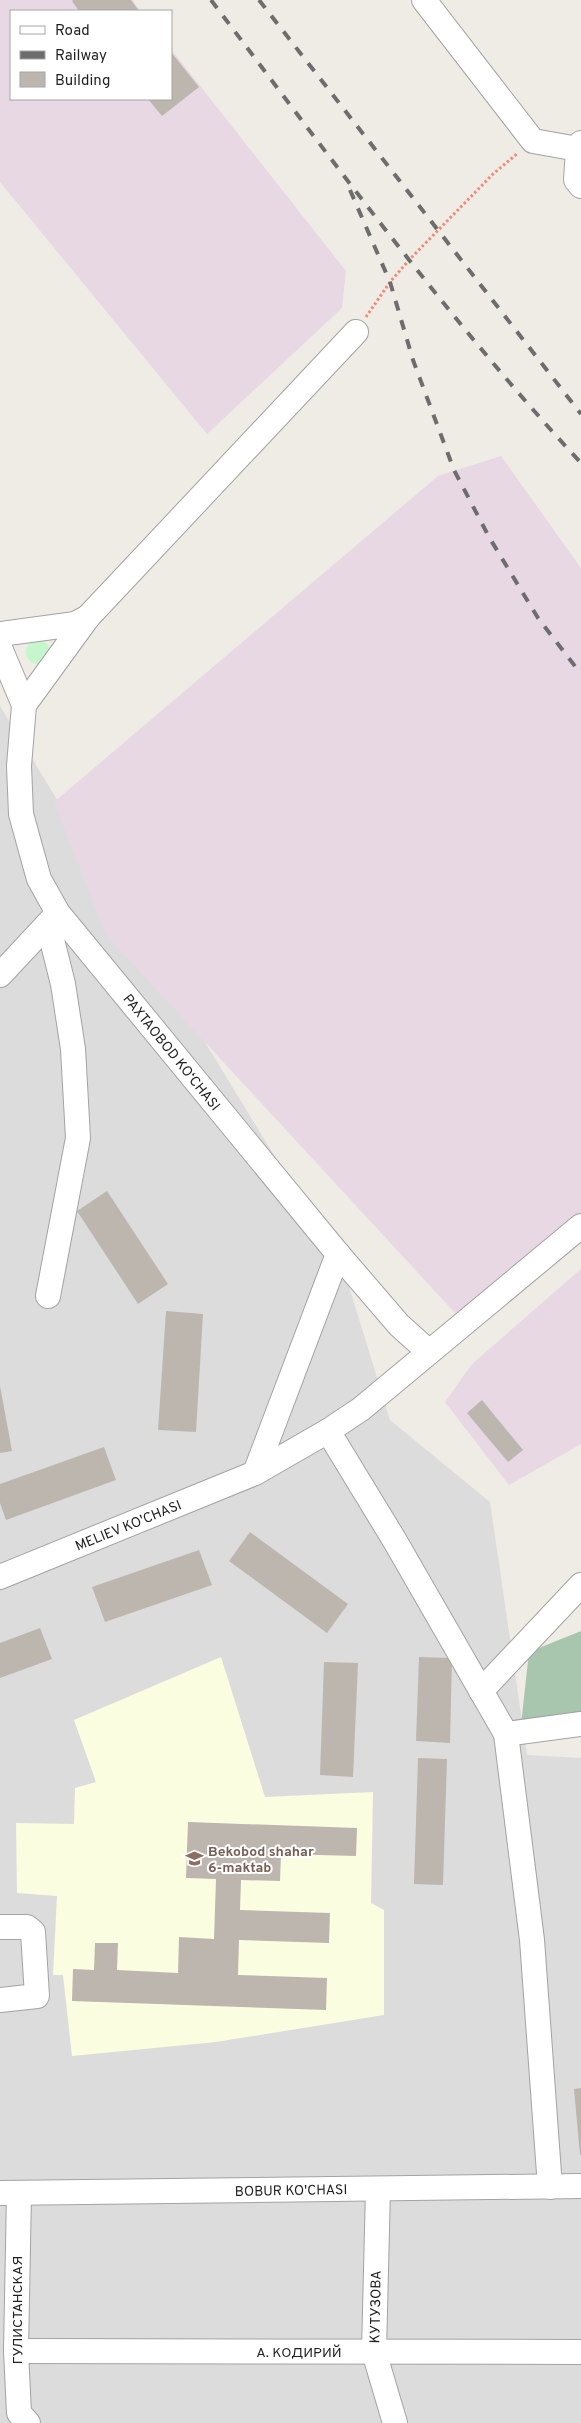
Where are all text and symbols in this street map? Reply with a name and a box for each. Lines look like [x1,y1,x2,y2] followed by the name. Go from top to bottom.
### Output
[10,10,172,100] legend
[55,22,90,41] text: Road
[55,47,107,66] text: Railway
[55,72,110,91] text: Building
[119,991,223,1115] street label: PAXTAOBOD KO‘CHASI
[73,1497,184,1555] street label: MELIEV KO'CHASI
[208,1844,314,1877] place label: Bekobod shahar 6-maktab
[184,1849,204,1869] school or university icon: Bekobod shahar 6-maktab
[235,2182,347,2201] street label: BOBUR KO'CHASI
[10,2256,27,2364] street label: ГУЛИСТАНСКАЯ
[367,2270,386,2344] street label: КУТУЗОВА
[256,2344,342,2362] street label: А. КОДИРИЙ

